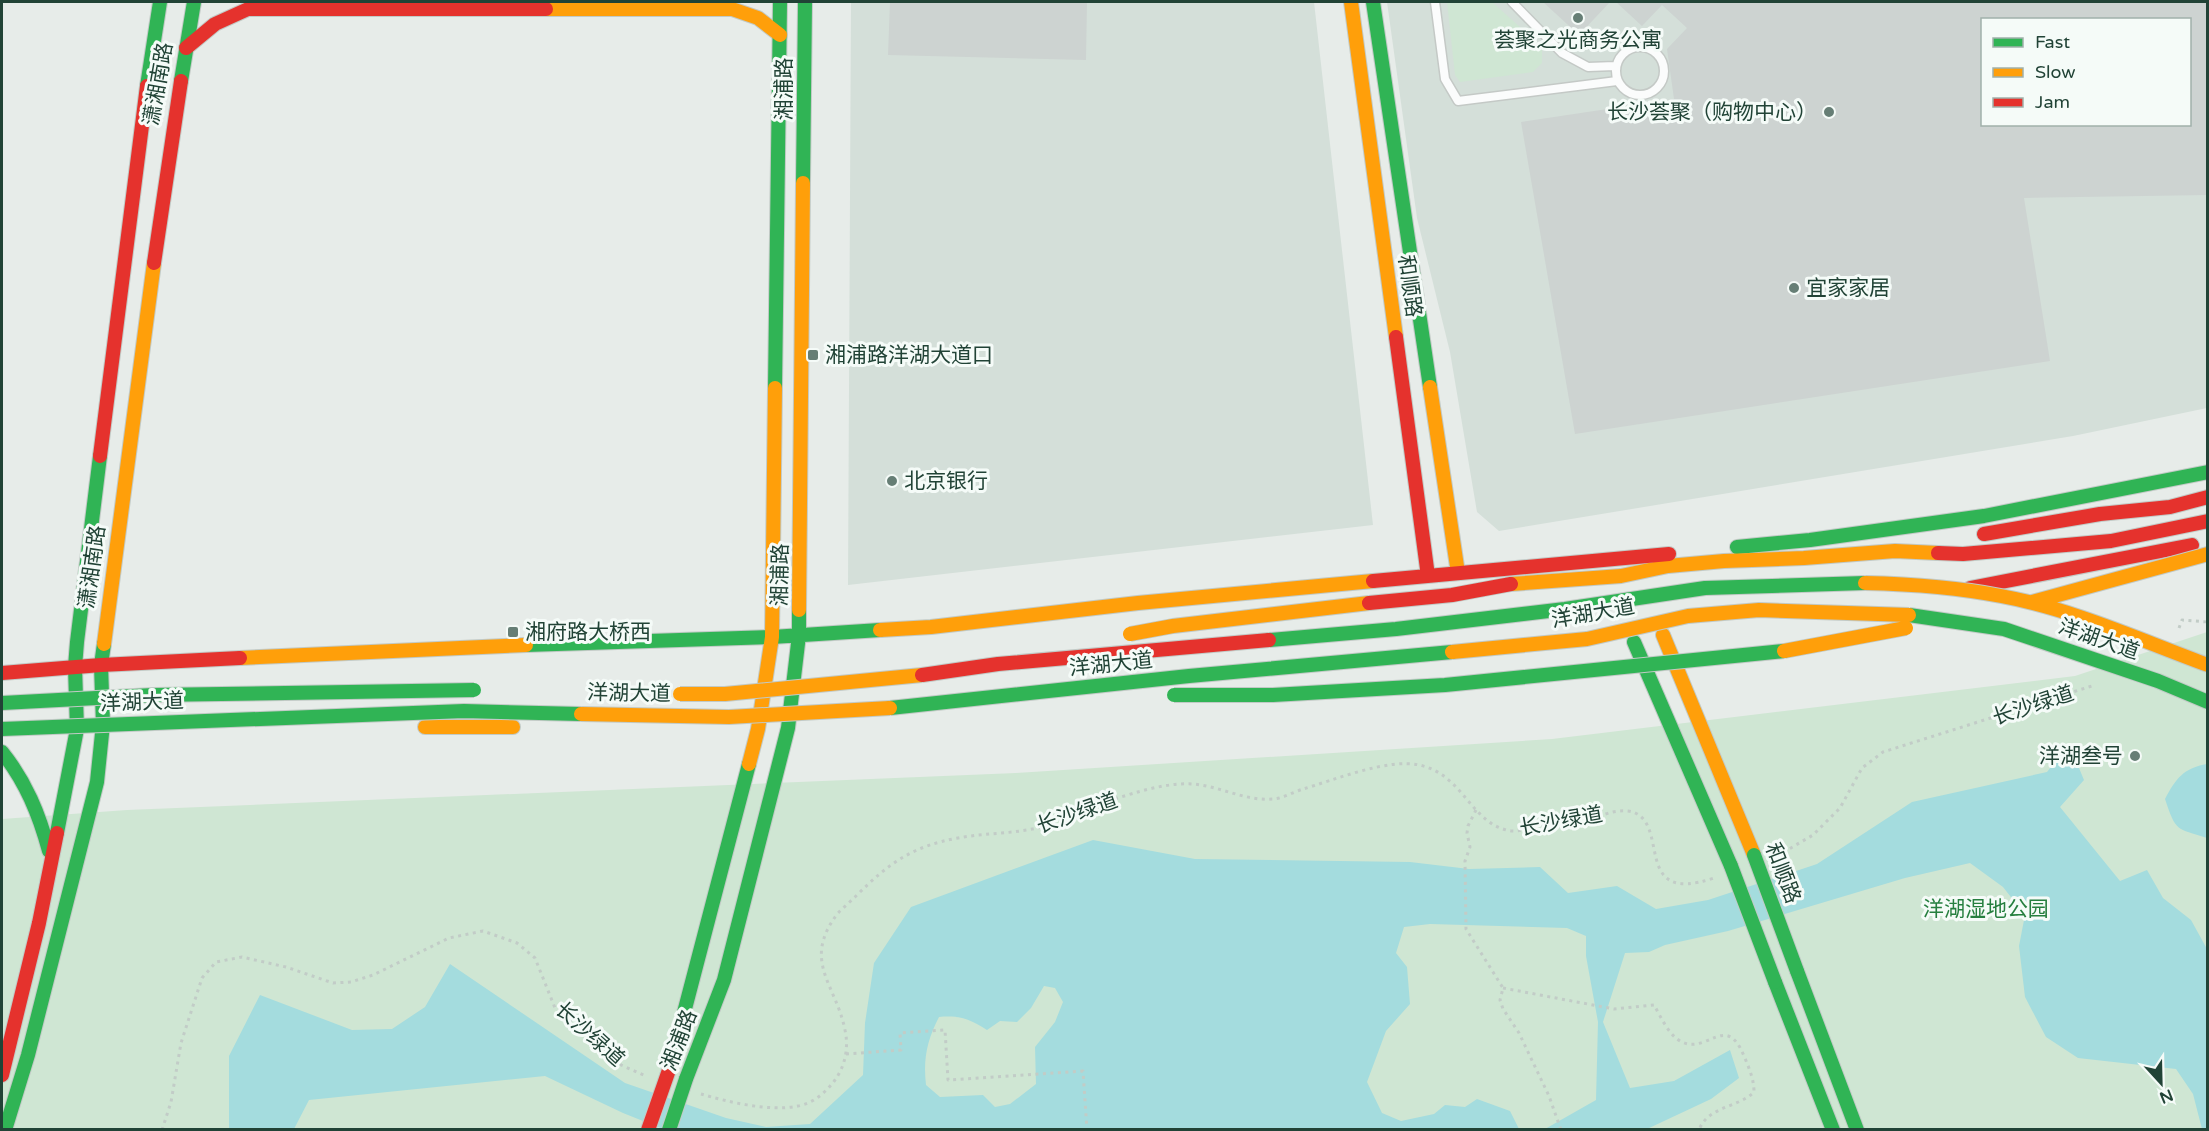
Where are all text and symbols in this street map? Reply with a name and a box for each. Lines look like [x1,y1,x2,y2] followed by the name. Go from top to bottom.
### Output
[1571,11,1585,25] marker: 荟聚之光商务公寓
[1981,18,2191,126] legend
[1494,28,1662,53] place label: 荟聚之光商务公寓
[2035,31,2070,53] text: Fast
[139,41,178,128] street label: 潇湘南路
[772,58,797,121] street label: 湘浦路
[2035,61,2076,83] text: Slow
[2035,91,2070,113] text: Jam
[1607,100,1817,125] place label: 长沙荟聚（购物中心）
[1822,105,1836,119] marker: 长沙荟聚（购物中心）
[1393,253,1426,319] street label: 和顺路
[1806,276,1890,301] place label: 宜家家居
[1787,281,1801,295] marker: 宜家家居
[825,343,993,368] place label: 湘浦路洋湖大道口
[806,348,820,362] marker: 湘浦路洋湖大道口
[904,469,988,494] place label: 北京银行
[885,474,899,488] marker: 北京银行
[74,524,111,610] street label: 潇湘南路
[767,543,794,607] street label: 湘浦路
[1550,594,1637,633] street label: 洋湖大道
[2055,614,2143,665] street label: 洋湖大道
[525,620,651,645] place label: 湘府路大桥西
[506,625,520,639] marker: 湘府路大桥西
[1068,648,1154,681] street label: 洋湖大道
[587,680,671,707] street label: 洋湖大道
[1989,681,2077,730] street label: 长沙绿道
[100,689,184,716] street label: 洋湖大道
[2039,744,2123,769] place label: 洋湖叁号
[2128,749,2142,763] marker: 洋湖叁号
[1033,788,1121,839] street label: 长沙绿道
[1518,802,1605,841] street label: 长沙绿道
[1760,839,1805,907] street label: 和顺路
[1923,897,2049,922] park label: 洋湖湿地公园
[550,997,629,1072] street label: 长沙绿道
[657,1006,702,1074] street label: 湘浦路
[2131,1053,2191,1113] north arrow
[2157,1084,2176,1108] text: N

